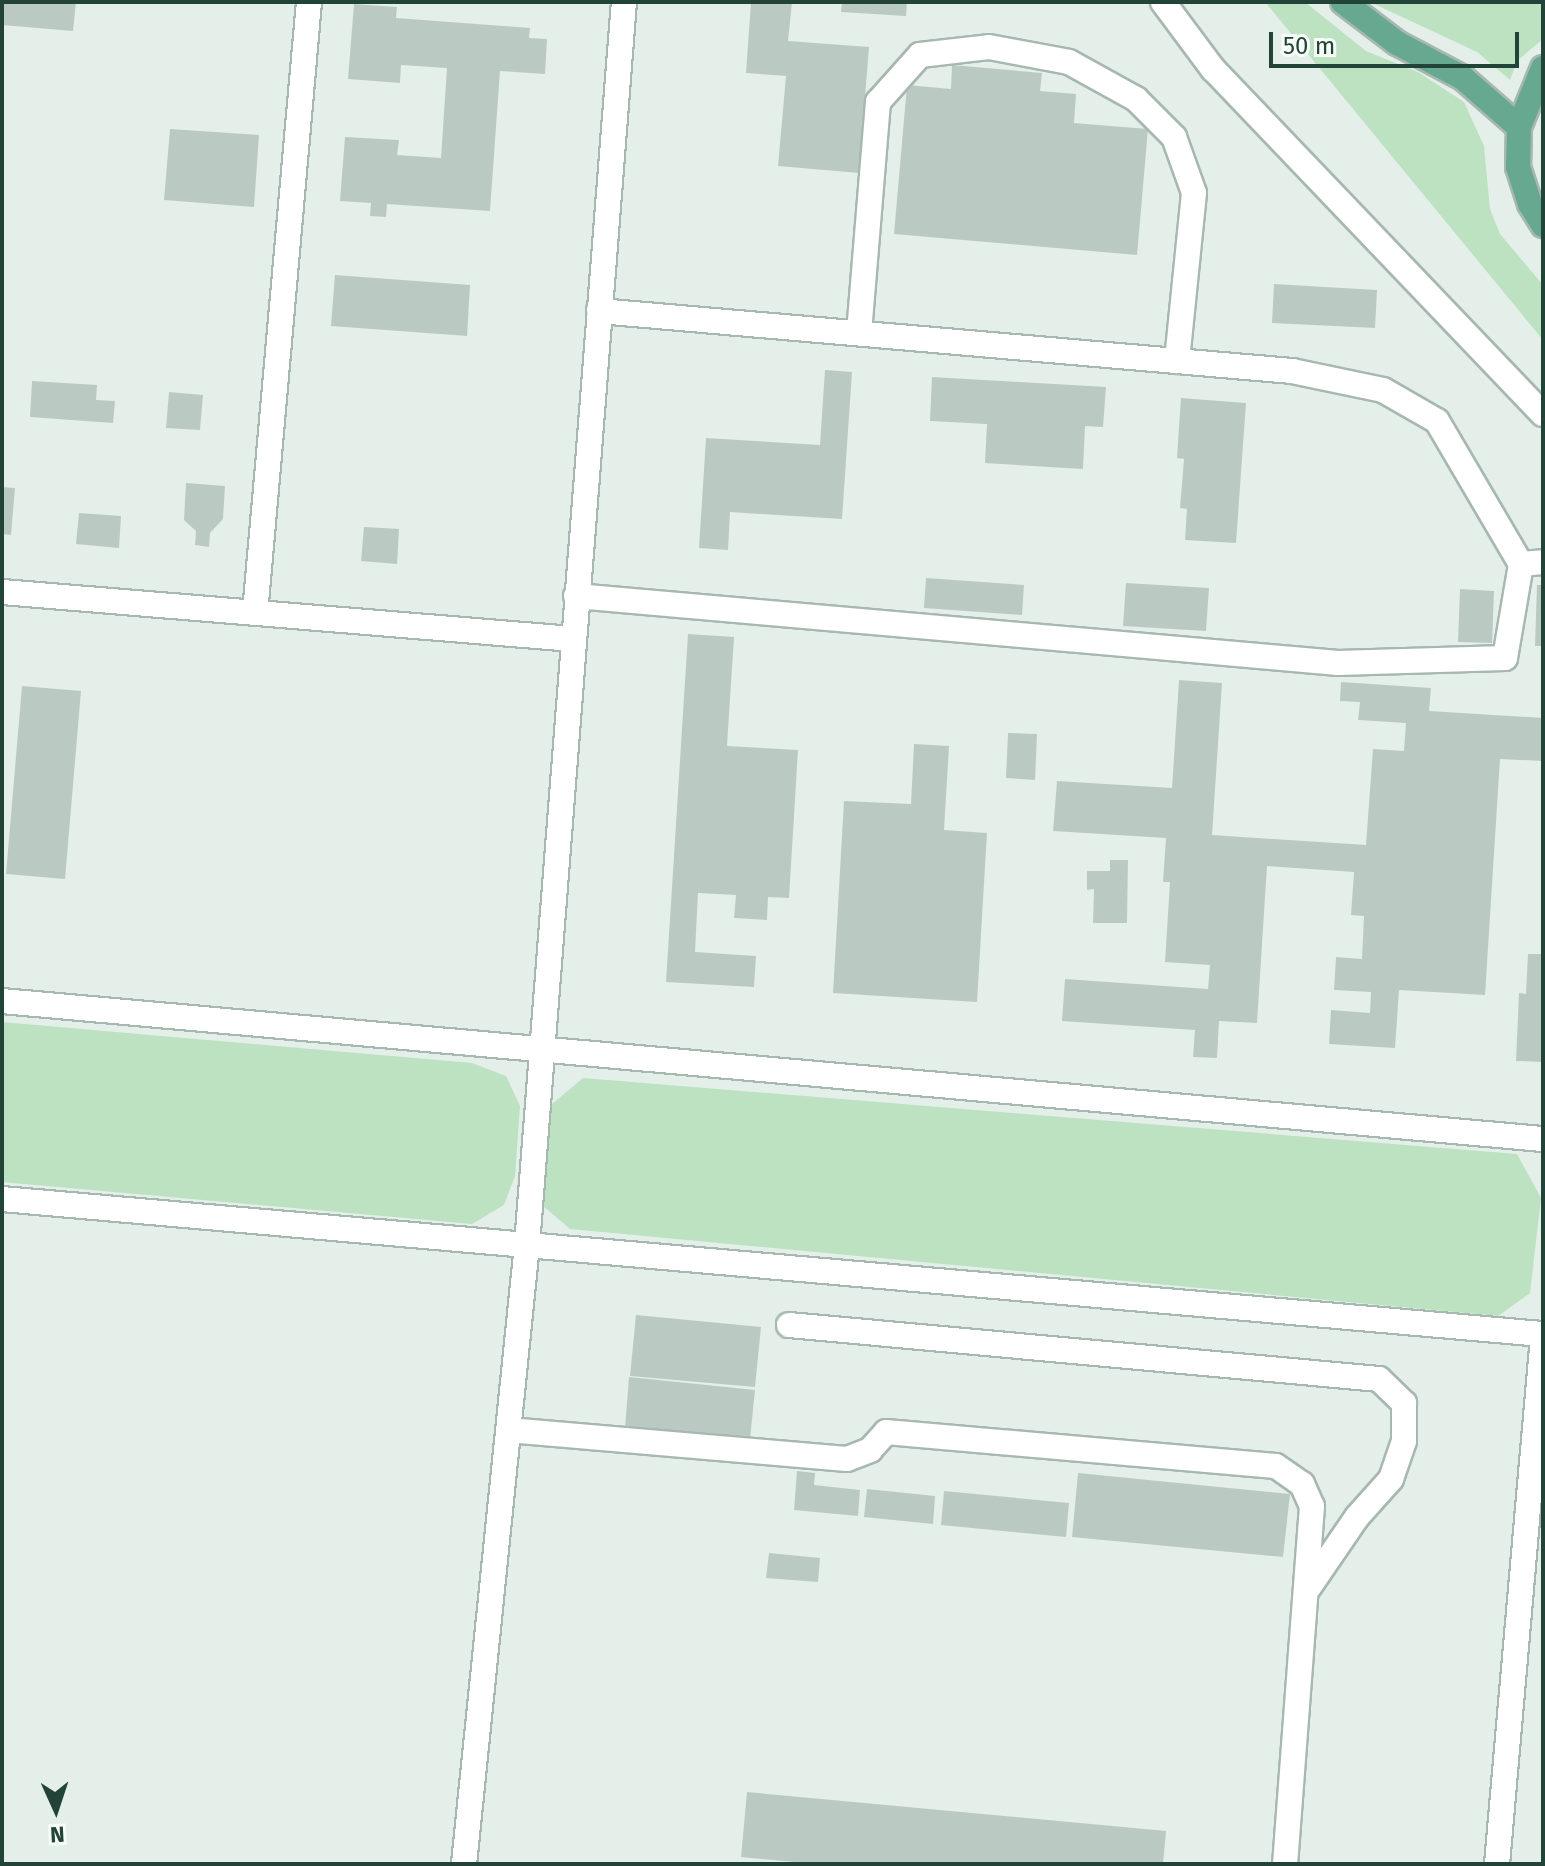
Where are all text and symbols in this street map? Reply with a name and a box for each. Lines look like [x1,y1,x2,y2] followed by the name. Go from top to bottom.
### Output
[1273,16,1523,66] scale bar
[1283,32,1335,60] text: 50 m
[16,1770,96,1850] north arrow
[49,1821,65,1848] text: N

